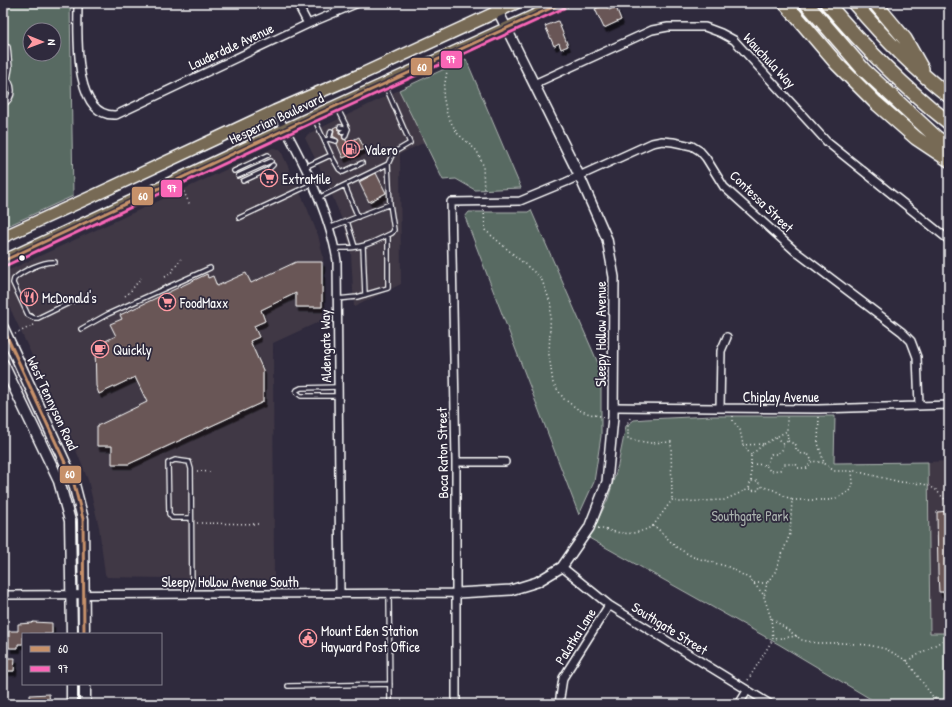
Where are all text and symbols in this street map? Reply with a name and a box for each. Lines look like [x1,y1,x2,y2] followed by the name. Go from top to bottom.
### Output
[185,18,277,74] street label: Lauderdale Avenue
[22,22,62,62] north arrow
[739,28,801,92] street label: Wauchula Way
[45,39,59,45] text: N
[440,50,463,69] line badge: 97
[446,52,456,66] text: 97
[410,57,433,76] line badge: 60
[417,60,427,74] text: 60
[226,88,327,149] street label: Hesperian Boulevard
[341,139,361,159] fuel station icon: Valero
[364,140,398,159] place label: Valero
[726,166,798,236] street label: Contessa Street
[259,168,279,188] supermarket icon: ExtraMile
[282,169,331,188] place label: ExtraMile
[160,179,183,198] line badge: 97
[167,181,177,195] text: 97
[131,186,154,206] line badge: 60
[138,189,148,203] text: 60
[17,253,27,263] unlabelled marker
[591,281,611,387] street label: Sleepy Hollow Avenue
[19,287,39,307] restaurant icon: McDonald's
[42,288,97,307] place label: McDonald's
[157,292,177,312] supermarket icon: FoodMaxx
[179,293,228,312] place label: FoodMaxx
[315,309,336,383] street label: Aldengate Way
[90,339,110,359] cafe icon: Quickly
[113,340,152,360] place label: Quickly
[22,353,83,454] street label: West Tennyson Road
[743,387,820,407] street label: Chiplay Avenue
[432,407,452,499] street label: Boca Raton Street
[59,465,82,484] line badge: 60
[65,467,75,481] text: 60
[711,506,789,526] park label: Southgate Park
[161,572,299,592] street label: Sleepy Hollow Avenue South
[628,597,712,660] street label: Southgate Street
[550,604,600,668] street label: Palatka Lane
[321,621,421,657] place label: Mount Eden Station Hayward Post Office
[298,628,318,648] public building icon: Mount Eden Station Hayward Post Office
[22,633,162,685] legend
[58,640,68,657] text: 60
[58,660,68,677] text: 97

